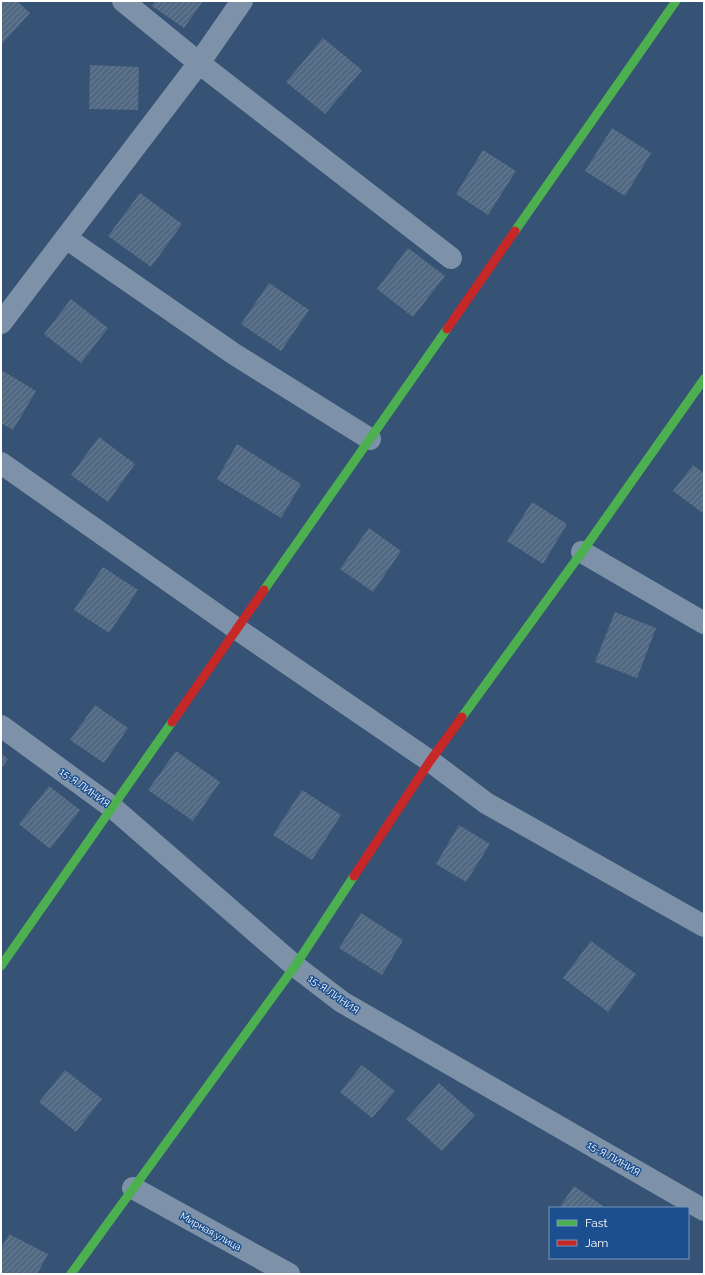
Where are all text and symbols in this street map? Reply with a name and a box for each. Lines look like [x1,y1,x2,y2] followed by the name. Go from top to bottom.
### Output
[58,766,112,809] street label: 15-Я ЛИНИЯ
[306,973,361,1016] street label: 15-Я ЛИНИЯ
[585,1139,642,1178] street label: 15-Я ЛИНИЯ
[549,1207,689,1259] legend
[178,1210,243,1253] street label: Мирная улица
[585,1216,608,1230] text: Fast
[585,1236,608,1250] text: Jam

